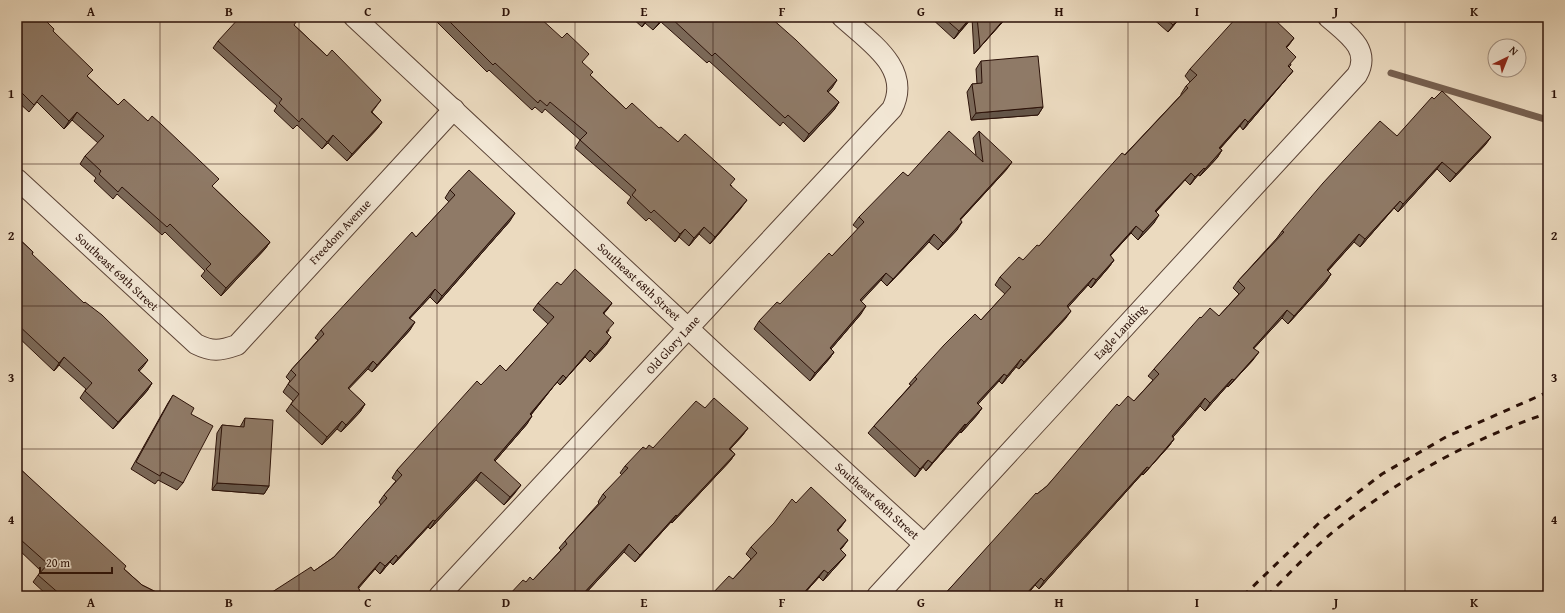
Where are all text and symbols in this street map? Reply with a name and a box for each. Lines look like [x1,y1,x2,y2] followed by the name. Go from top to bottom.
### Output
[87,2,96,21] text: A
[225,2,233,21] text: B
[364,2,372,21] text: C
[502,2,510,21] text: D
[641,2,648,21] text: E
[779,2,786,21] text: F
[917,2,925,21] text: G
[1054,2,1064,21] text: H
[1195,2,1199,21] text: I
[1332,2,1339,21] text: J
[1470,2,1479,21] text: K
[1487,38,1527,78] north arrow
[1506,42,1522,59] text: N
[8,84,14,103] text: 1
[1551,84,1557,103] text: 1
[305,195,375,268] street label: Freedom Avenue
[8,226,15,245] text: 2
[1551,226,1558,245] text: 2
[72,229,163,315] street label: Southeast 69th Street
[594,239,685,325] street label: Southeast 68th Street
[1090,300,1150,363] street label: Eagle Landing
[642,311,704,378] street label: Old Glory Lane
[8,368,14,387] text: 3
[1551,368,1557,387] text: 3
[832,458,924,544] street label: Southeast 68th Street
[8,510,15,529] text: 4
[1551,510,1558,529] text: 4
[40,549,112,575] scale bar
[46,554,70,571] text: 20 m
[87,593,96,612] text: A
[225,593,233,612] text: B
[364,593,372,612] text: C
[502,593,510,612] text: D
[641,593,648,612] text: E
[779,593,786,612] text: F
[917,593,925,612] text: G
[1054,593,1064,612] text: H
[1195,593,1199,612] text: I
[1332,593,1339,612] text: J
[1470,593,1479,612] text: K

